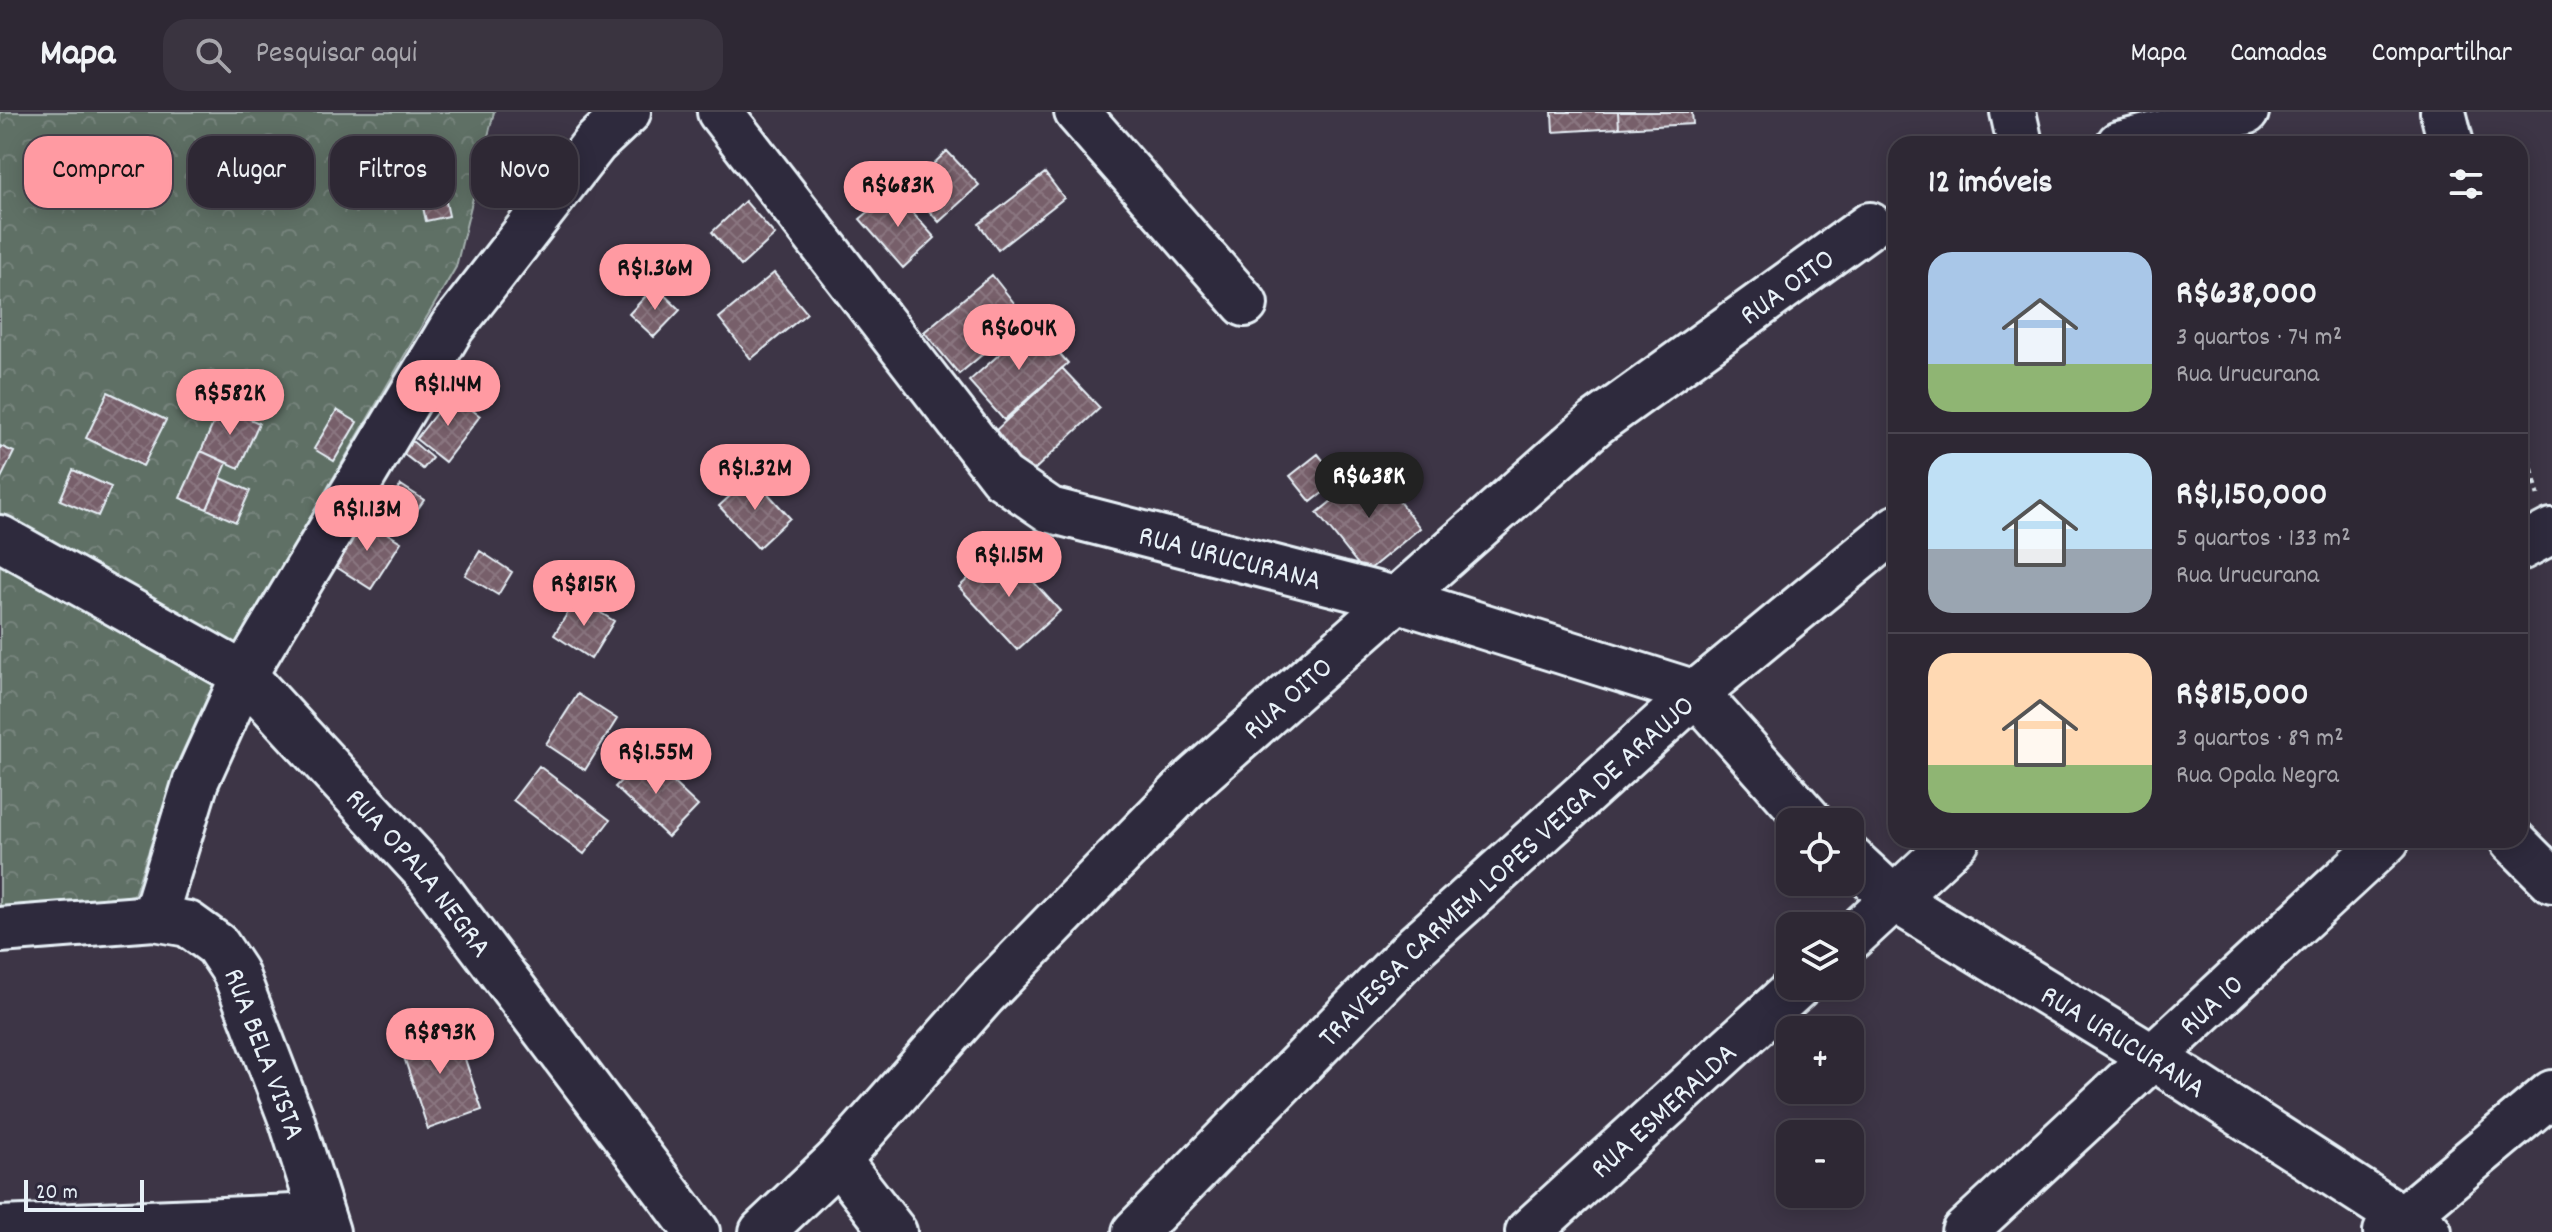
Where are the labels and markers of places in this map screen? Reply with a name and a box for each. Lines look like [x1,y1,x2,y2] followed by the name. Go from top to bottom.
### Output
[833,161,963,229] pin: R$683K
[581,244,729,312] pin: R$1.36M
[954,304,1084,372] pin: R$604K
[374,360,522,428] pin: R$1.14M
[165,369,295,437] pin: R$582K
[681,444,829,512] pin: R$1.32M
[1304,452,1434,520] pin: R$638K
[293,485,441,553] pin: R$1.13M
[935,531,1083,599] pin: R$1.15M
[519,560,649,628] pin: R$815K
[582,728,730,796] pin: R$1.55M
[375,1008,505,1076] pin: R$893K

